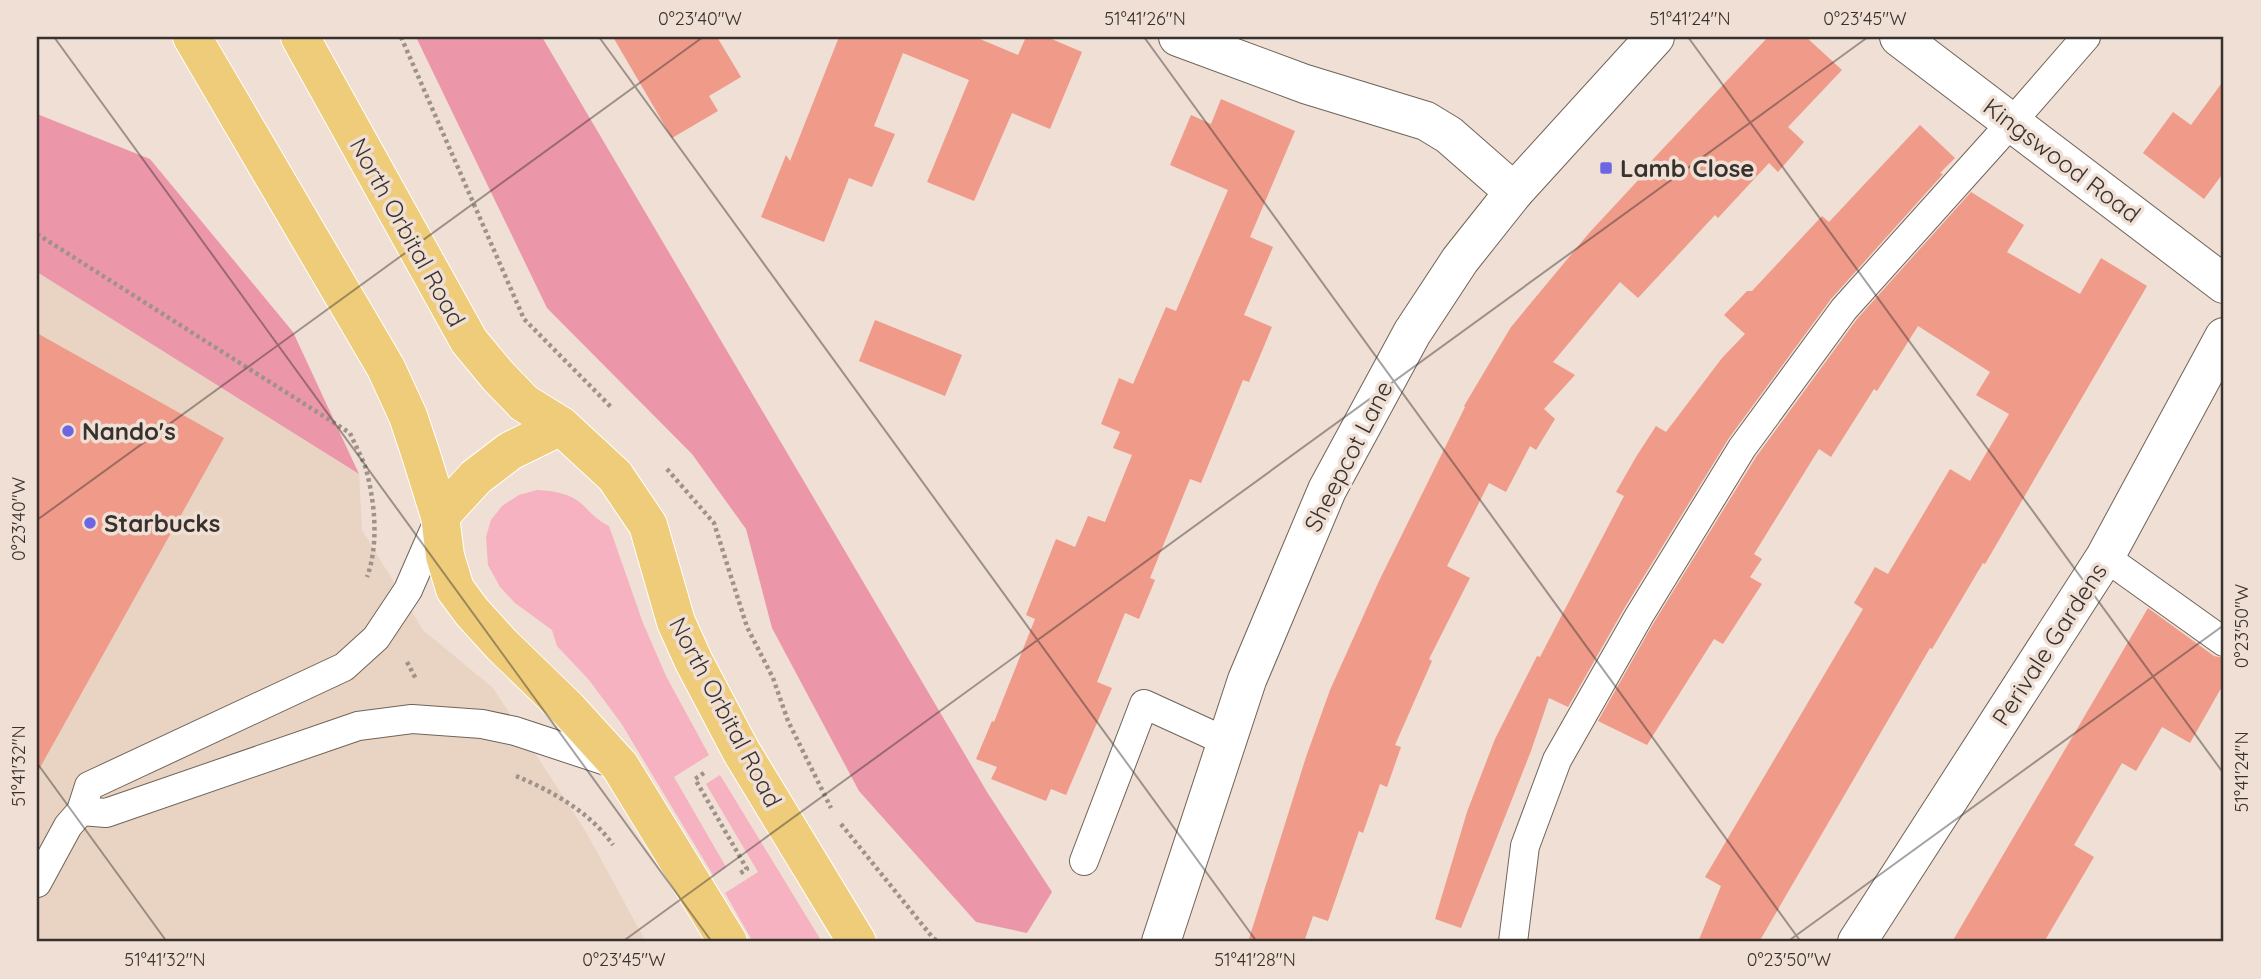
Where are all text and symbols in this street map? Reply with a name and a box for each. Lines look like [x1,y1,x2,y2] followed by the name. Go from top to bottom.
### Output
[658,7,742,30] text: 0°23'40"W
[1104,7,1186,30] text: 51°41'26"N
[1649,7,1731,30] text: 51°41'24"N
[1823,7,1907,30] text: 0°23'45"W
[1978,91,2146,229] street label: Kingswood Road
[344,132,472,332] street label: North Orbital Road
[1620,153,1754,183] place label: Lamb Close
[1598,160,1614,176] marker: Lamb Close
[1297,376,1399,536] street label: Sheepcot Lane
[82,416,176,446] place label: Nando's
[60,423,76,439] marker: Nando's
[7,477,30,561] text: 0°23'40"W
[104,508,220,538] place label: Starbucks
[82,515,98,531] marker: Starbucks
[1985,557,2113,731] street label: Perivale Gardens
[2230,584,2253,668] text: 0°23'50"W
[663,612,789,812] street label: North Orbital Road
[7,725,30,807] text: 51°41'32"N
[2230,731,2253,813] text: 51°41'24"N
[124,948,206,971] text: 51°41'32"N
[582,948,666,971] text: 0°23'45"W
[1214,948,1296,971] text: 51°41'28"N
[1747,948,1831,971] text: 0°23'50"W

